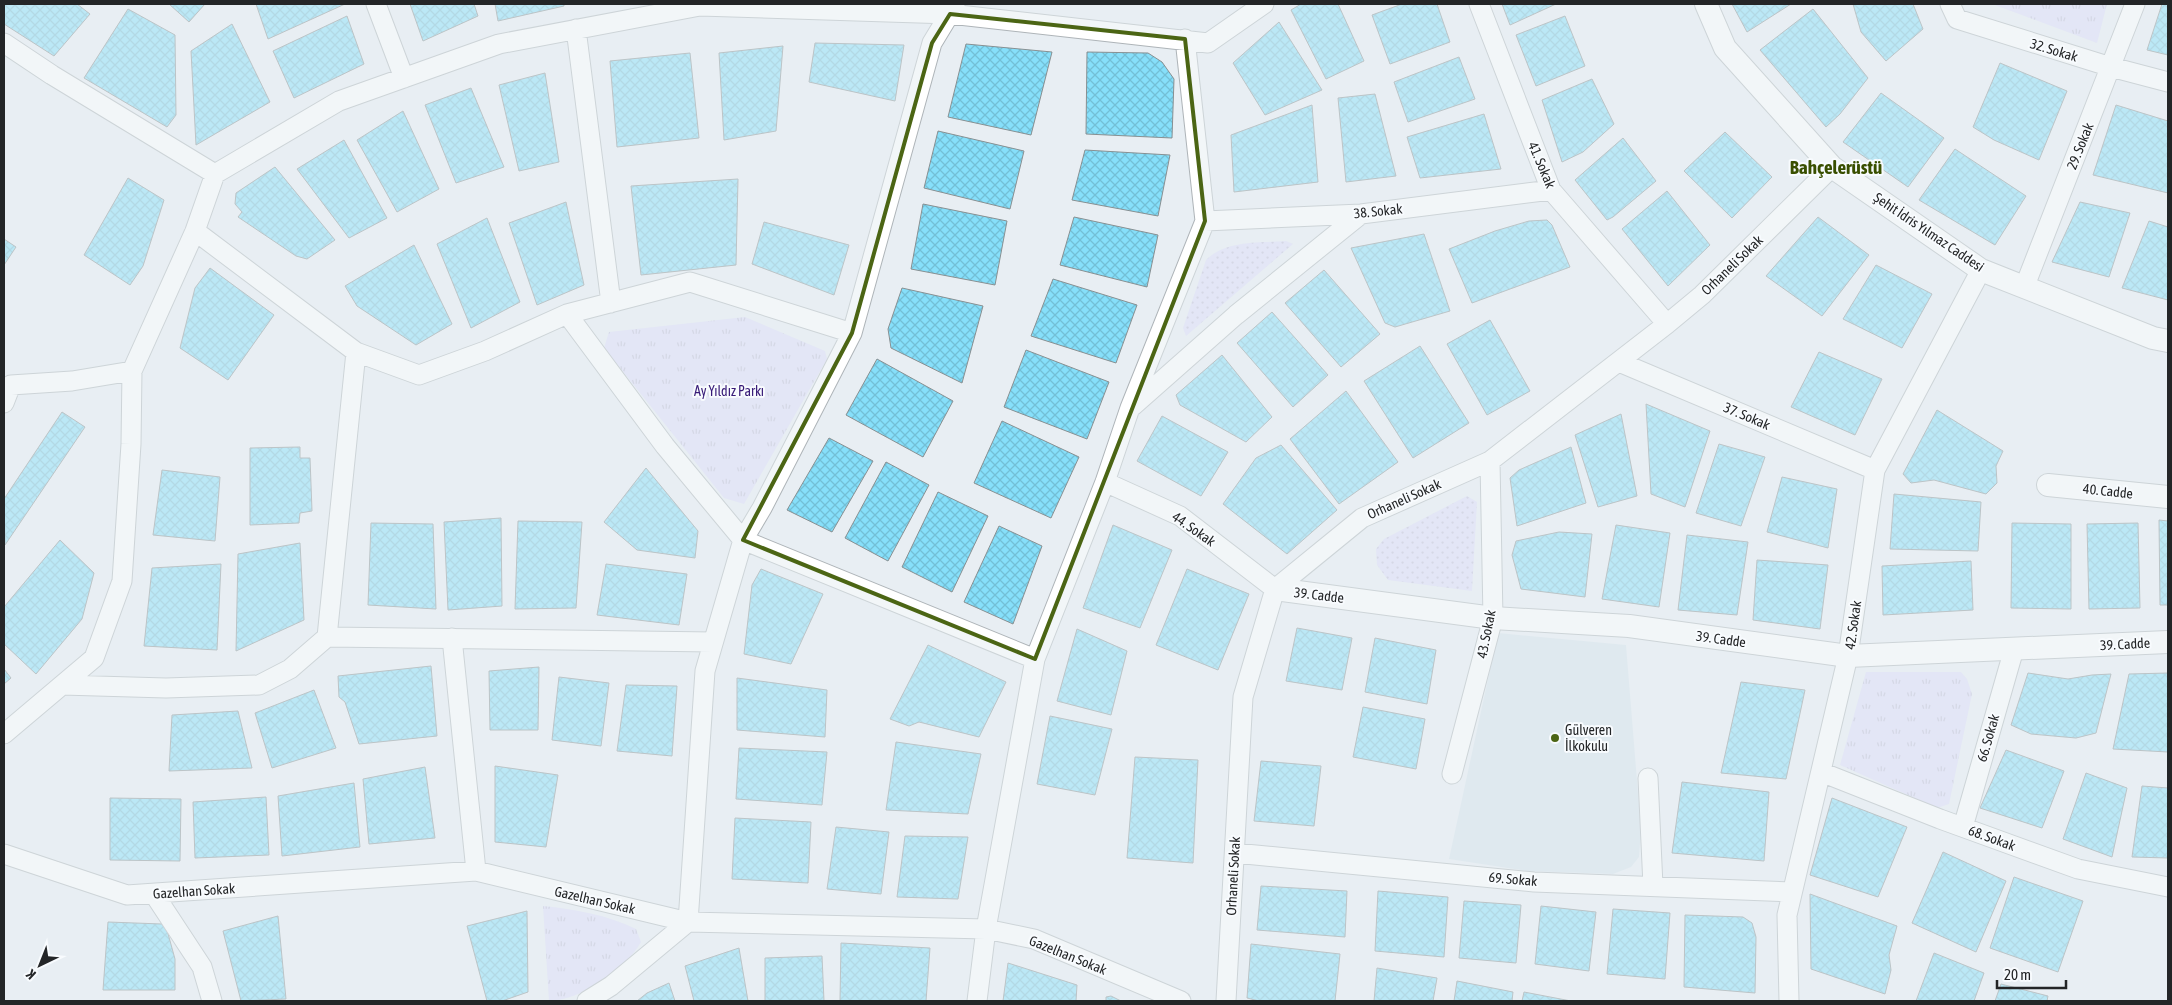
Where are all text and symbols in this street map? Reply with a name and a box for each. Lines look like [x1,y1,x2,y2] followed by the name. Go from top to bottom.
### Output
[2028,35,2080,65] street label: 32. Sokak
[2063,120,2097,172] street label: 29. Sokak
[1525,139,1559,191] street label: 41. Sokak
[1790,156,1882,178] district label: Bahçelerüstü
[1871,189,1987,275] street label: Şehit İdris Yılmaz Caddesi
[1353,200,1403,222] street label: 38. Sokak
[1698,232,1766,298] street label: Orhaneli Sokak
[694,383,764,399] park label: Ay Yıldız Parkı
[1721,399,1773,433] street label: 37. Sokak
[1365,476,1443,522] street label: Orhaneli Sokak
[2082,480,2134,502] street label: 40. Cadde
[1169,508,1219,550] street label: 44. Sokak
[1293,584,1345,606] street label: 39. Cadde
[1842,600,1864,650] street label: 42. Sokak
[1473,608,1499,660] street label: 43. Sokak
[1695,628,1747,650] street label: 39. Cadde
[2100,635,2150,653] street label: 39. Cadde
[1974,712,2002,764] street label: 66. Sokak
[1565,722,1612,754] place label: Gülveren İlkokulu
[1549,732,1561,744] marker: Gülveren İlkokulu
[1966,822,2018,854] street label: 68. Sokak
[1223,836,1243,916] street label: Orhaneli Sokak
[1488,869,1538,889] street label: 69. Sokak
[152,880,236,902] street label: Gazelhan Sokak
[553,883,637,917] street label: Gazelhan Sokak
[1027,932,1109,978] street label: Gazelhan Sokak
[15,940,65,990] north arrow
[1997,958,2066,990] scale bar
[23,966,39,983] text: K
[2004,966,2031,983] text: 20 m

